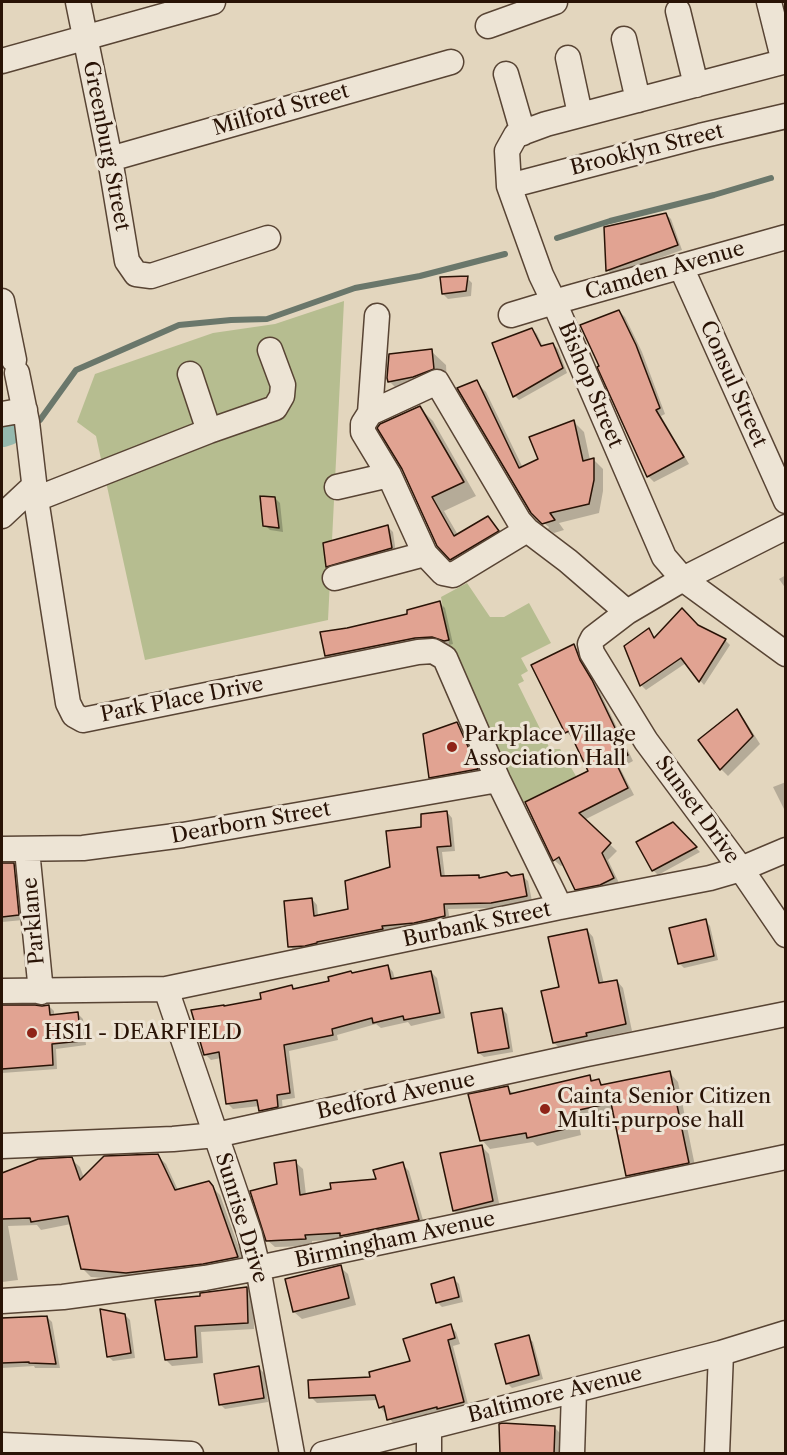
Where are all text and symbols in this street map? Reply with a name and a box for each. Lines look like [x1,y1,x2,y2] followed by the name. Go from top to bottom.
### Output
[77,59,135,233] street label: Greenburg Street
[210,79,352,141] street label: Milford Street
[568,119,726,181] street label: Brooklyn Street
[582,236,748,306] street label: Camden Avenue
[694,317,772,451] street label: Consul Street
[552,318,628,452] street label: Bishop Street
[98,672,266,728] street label: Park Place Drive
[464,722,636,772] place label: Parkplace Village Association Hall
[445,740,459,754] marker: Parkplace Village Association Hall
[649,751,745,869] street label: Sunset Drive
[169,797,333,849] street label: Dearborn Street
[18,876,50,966] street label: Parklane
[401,897,553,953] street label: Burbank Street
[44,1020,242,1046] place label: HS11 - DEARFIELD
[25,1026,39,1040] marker: HS11 - DEARFIELD
[315,1067,477,1125] street label: Bedford Avenue
[557,1084,771,1134] place label: Cainta Senior Citizen Multi-purpose hall
[538,1102,552,1116] marker: Cainta Senior Citizen Multi-purpose hall
[209,1150,273,1286] street label: Sunrise Drive
[293,1206,497,1274] street label: Birmingham Avenue
[465,1361,645,1429] street label: Baltimore Avenue

